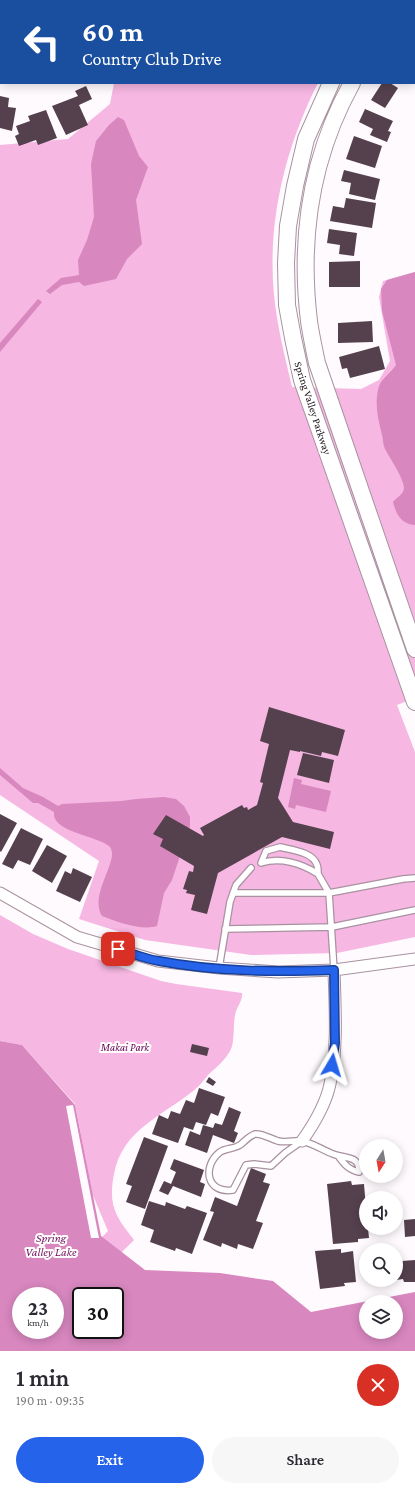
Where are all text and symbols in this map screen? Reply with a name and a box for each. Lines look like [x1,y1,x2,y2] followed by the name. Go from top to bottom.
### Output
[16,16,68,68] icon: left
[82,16,143,47] text: 60 m
[82,49,221,69] text: Country Club Drive
[291,360,334,457] street label: Spring Valley Parkway
[101,932,135,966] pin
[107,938,129,960] icon: arrive
[100,1041,150,1053] park label: Makai Park
[311,1044,353,1086] position arrow
[359,1139,403,1183] north arrow
[359,1139,403,1339] map controls
[359,1191,403,1235] button: sound
[26,1231,77,1259] water label: Spring Valley Lake
[359,1243,403,1287] button: search
[72,1287,124,1339] speed limit sign: 30
[359,1295,403,1339] button: layers
[28,1297,48,1319] text: 23
[27,1317,49,1328] text: km/h
[16,1364,69,1391] text: 1 min
[357,1364,399,1406] button: close
[16,1393,84,1408] text: 190 m · 09:35
[16,1437,204,1483] button: Exit
[212,1437,399,1483] button: Share

